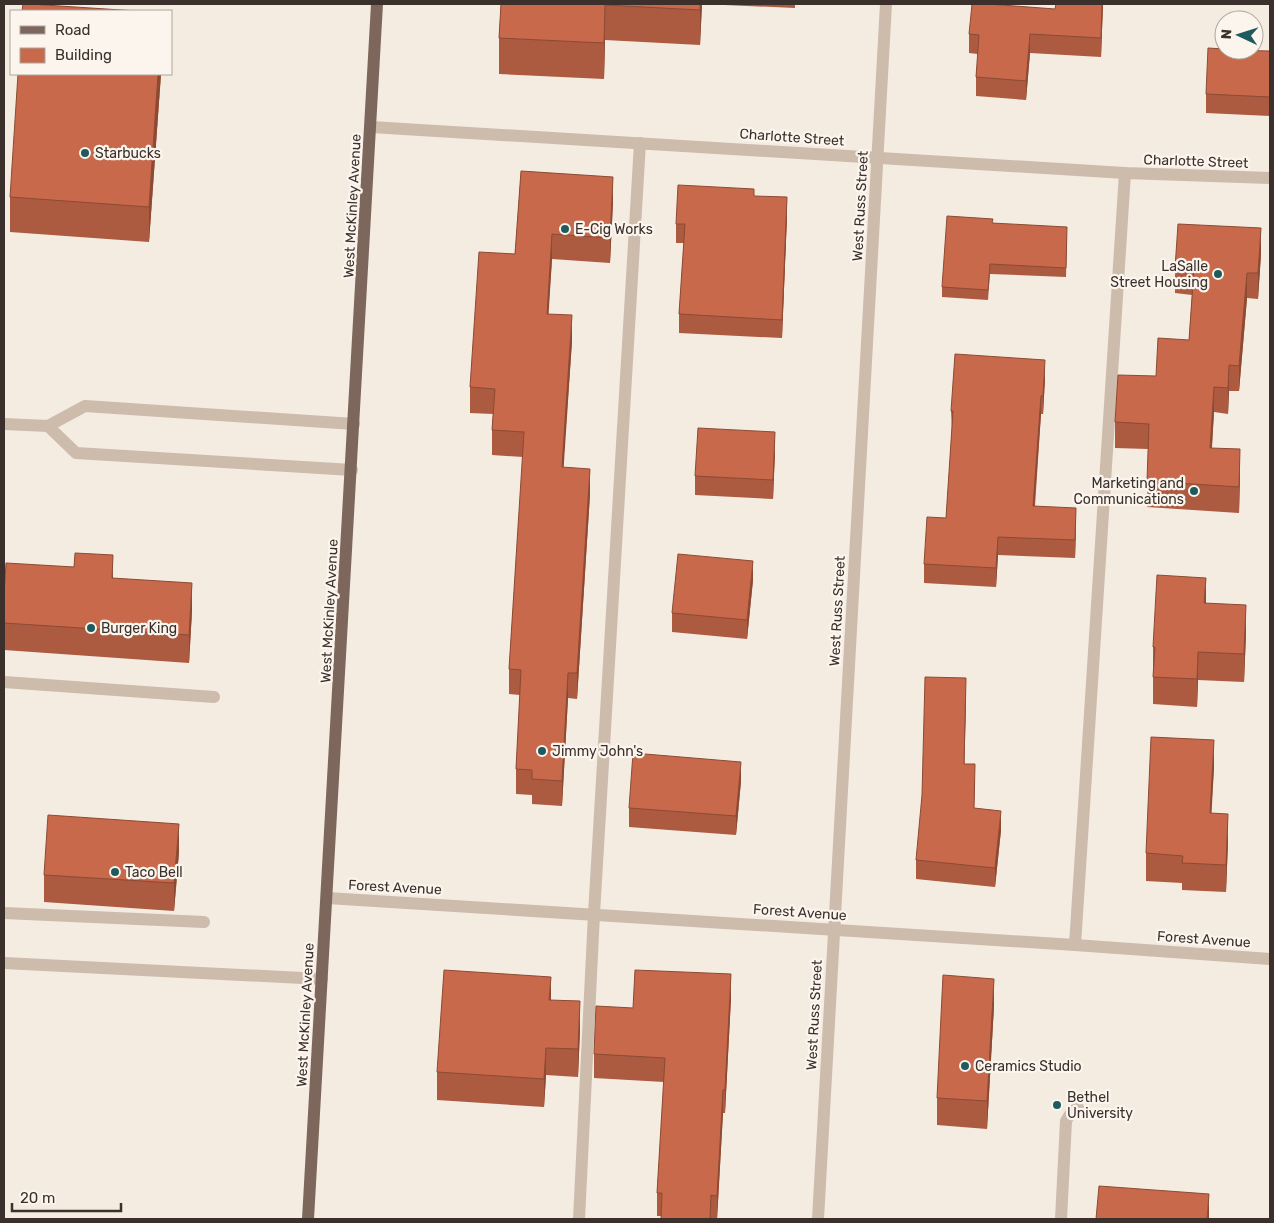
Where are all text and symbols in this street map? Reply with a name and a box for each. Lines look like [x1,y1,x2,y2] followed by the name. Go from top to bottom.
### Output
[10,10,172,75] legend
[1214,10,1264,60] north arrow
[55,21,91,39] text: Road
[1218,29,1235,40] text: N
[55,46,112,64] text: Building
[739,125,845,150] street label: Charlotte Street
[340,133,365,279] street label: West McKinley Avenue
[95,145,161,162] place label: Starbucks
[79,147,91,159] marker: Starbucks
[849,150,872,262] street label: West Russ Street
[1143,151,1249,172] street label: Charlotte Street
[575,221,653,238] place label: E-Cig Works
[559,223,571,235] marker: E-Cig Works
[1110,258,1208,291] place label: LaSalle Street Housing
[1212,268,1224,280] marker: LaSalle Street Housing
[1074,475,1184,508] place label: Marketing and Communications
[1188,485,1200,497] marker: Marketing and Communications
[317,538,342,684] street label: West McKinley Avenue
[826,555,849,667] street label: West Russ Street
[101,620,177,637] place label: Burger King
[85,622,97,634] marker: Burger King
[552,743,643,760] place label: Jimmy John's
[536,745,548,757] marker: Jimmy John's
[125,864,183,881] place label: Taco Bell
[109,866,121,878] marker: Taco Bell
[348,877,442,898] street label: Forest Avenue
[753,901,847,924] street label: Forest Avenue
[1157,928,1251,951] street label: Forest Avenue
[293,942,318,1088] street label: West McKinley Avenue
[803,959,826,1071] street label: West Russ Street
[975,1058,1082,1075] place label: Ceramics Studio
[959,1060,971,1072] marker: Ceramics Studio
[1067,1089,1133,1122] place label: Bethel University
[1051,1099,1063,1111] marker: Bethel University
[12,1180,121,1212] scale bar
[20,1189,55,1207] text: 20 m

